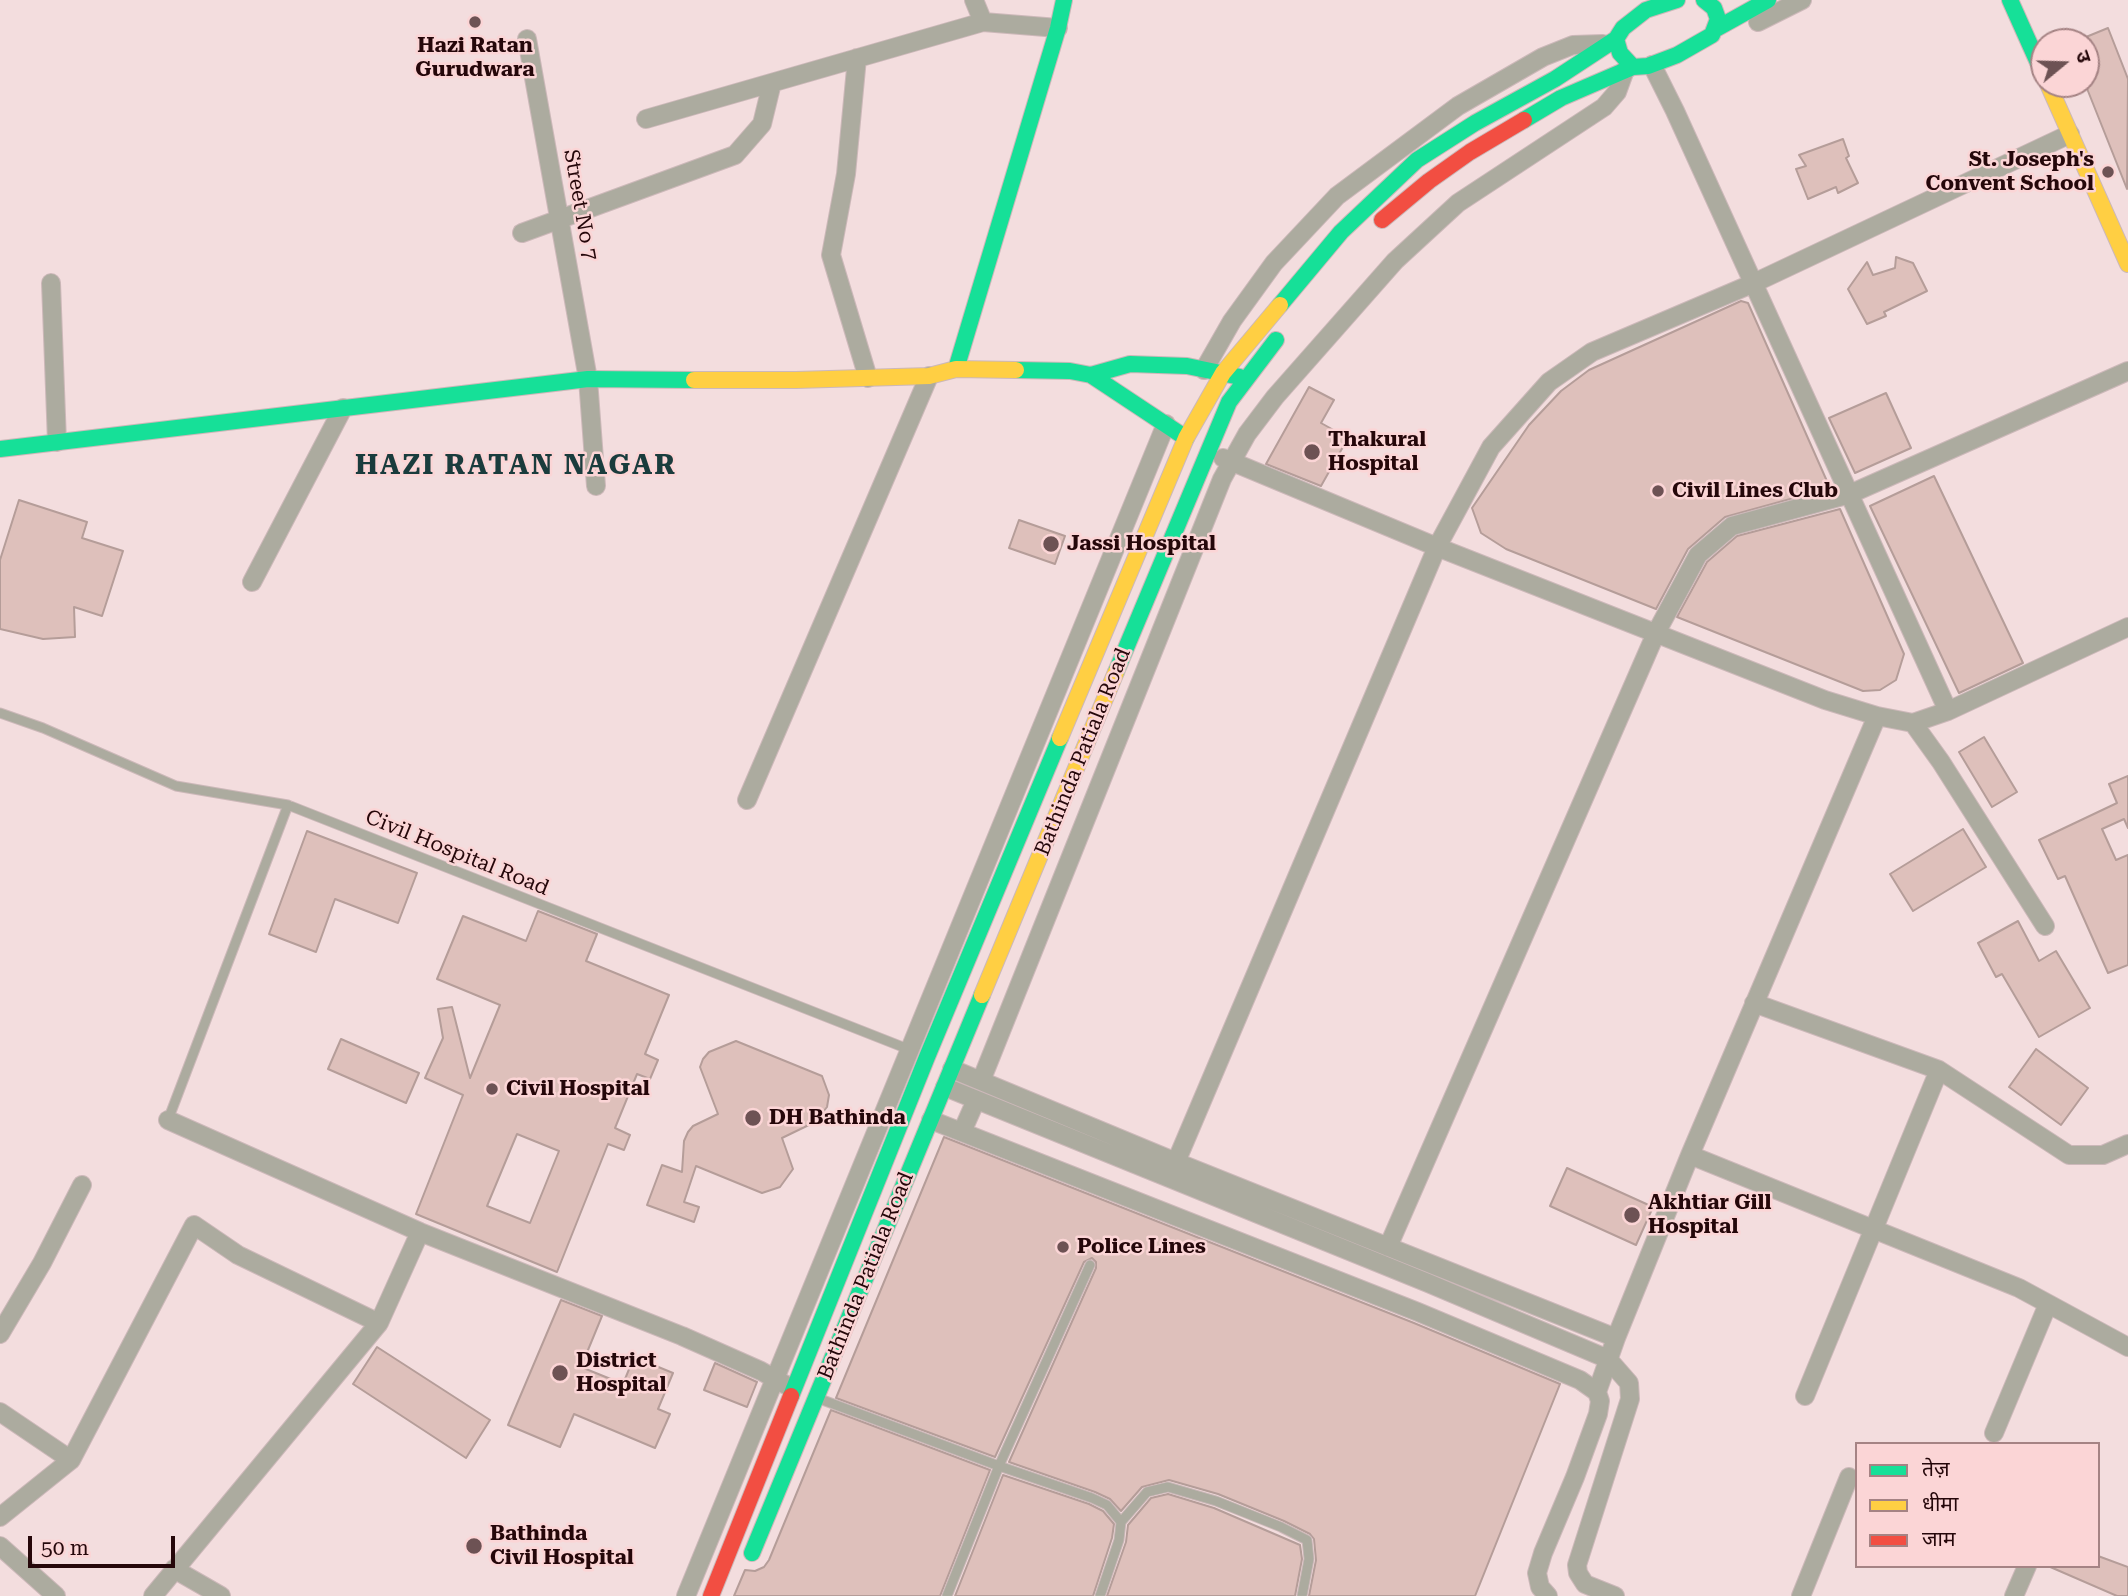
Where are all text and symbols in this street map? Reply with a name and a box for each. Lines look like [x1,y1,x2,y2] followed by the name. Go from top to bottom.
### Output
[467,14,483,30] marker: Hazi Ratan Gurudwara
[2030,28,2100,98] north arrow
[415,33,535,83] place label: Hazi Ratan Gurudwara
[2071,48,2096,66] text: उ
[1926,147,2094,197] place label: St. Joseph's Convent School
[558,148,602,262] street label: Street No 7
[2100,164,2116,180] marker: St. Joseph's Convent School
[1328,427,1426,477] place label: Thakural Hospital
[1302,442,1322,462] marker: Thakural Hospital
[357,449,675,483] district label: HAZI RATAN NAGAR
[1672,478,1838,504] place label: Civil Lines Club
[1650,483,1666,499] marker: Civil Lines Club
[1067,531,1216,557] place label: Jassi Hospital
[1041,534,1061,554] marker: Jassi Hospital
[1030,644,1136,860] street label: Bathinda Patiala Road
[362,805,552,901] street label: Civil Hospital Road
[506,1076,650,1102] place label: Civil Hospital
[484,1081,500,1097] marker: Civil Hospital
[769,1105,906,1131] place label: DH Bathinda
[743,1108,763,1128] marker: DH Bathinda
[813,1168,919,1384] street label: Bathinda Patiala Road
[1648,1190,1771,1240] place label: Akhtiar Gill Hospital
[1622,1205,1642,1225] marker: Akhtiar Gill Hospital
[1077,1234,1206,1260] place label: Police Lines
[1055,1239,1071,1255] marker: Police Lines
[576,1348,666,1398] place label: District Hospital
[550,1363,570,1383] marker: District Hospital
[1855,1442,2100,1568] legend
[1922,1457,1950,1481] text: तेज़
[1922,1492,1958,1516] text: धीमा
[490,1521,634,1571] place label: Bathinda Civil Hospital
[32,1522,178,1566] scale bar
[1922,1527,1956,1551] text: जाम
[41,1536,89,1560] text: 50 m
[464,1536,484,1556] marker: Bathinda Civil Hospital

